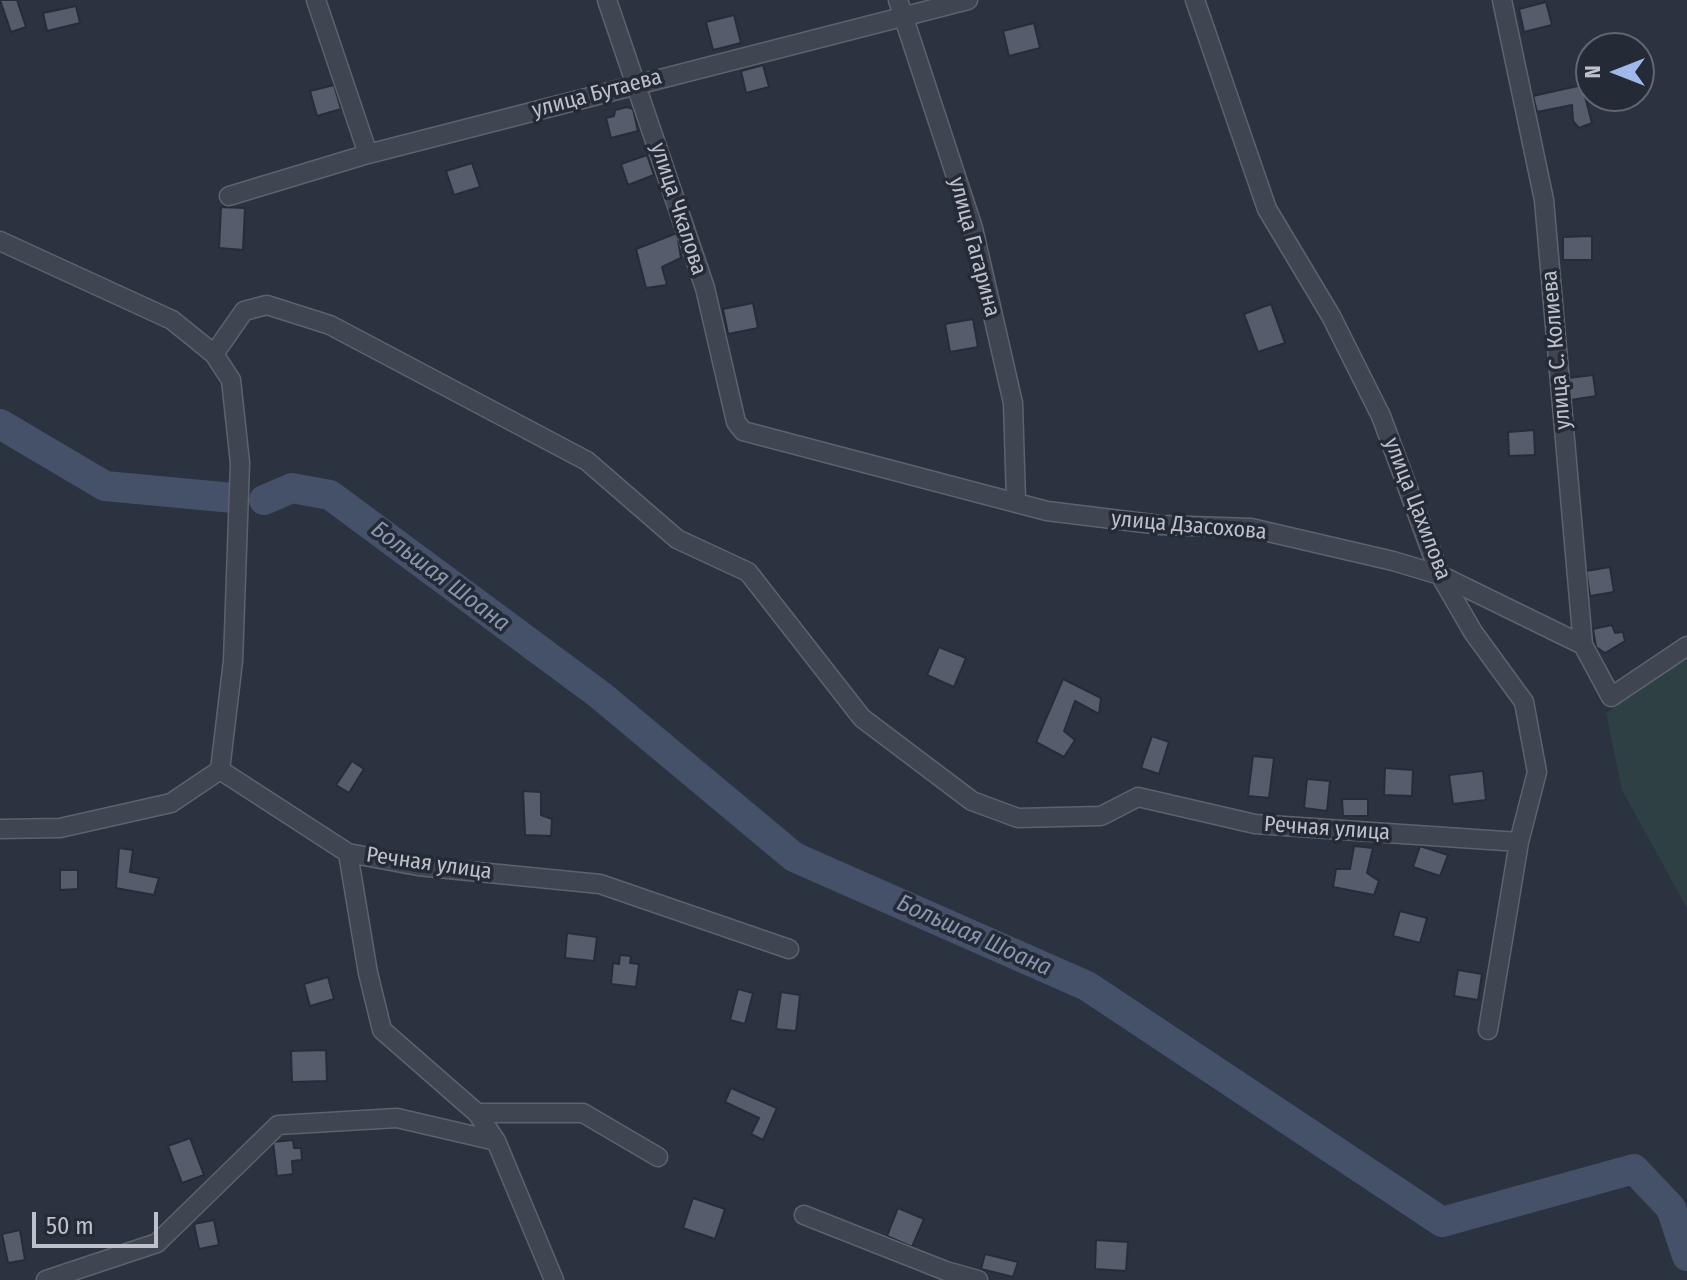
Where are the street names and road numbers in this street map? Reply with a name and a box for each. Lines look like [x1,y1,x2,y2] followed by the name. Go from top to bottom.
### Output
[529,64,665,124] street label: улица Бутаева
[644,139,712,279] street label: улица Чкалова
[943,174,1005,320] street label: улица Гагарина
[1537,269,1577,431] street label: улица С. Колиева
[1378,434,1456,584] street label: улица Цахилова
[1110,506,1268,546] street label: улица Дзасохова
[1263,811,1391,847] street label: Речная улица
[365,842,493,886] street label: Речная улица

